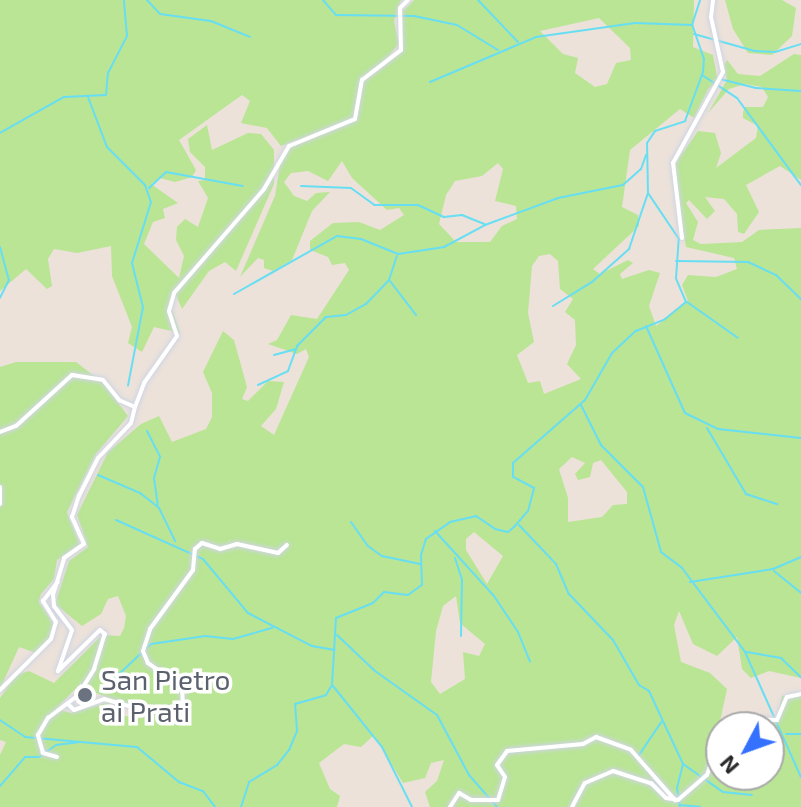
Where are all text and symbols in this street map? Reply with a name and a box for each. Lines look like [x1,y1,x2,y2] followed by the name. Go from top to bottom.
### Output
[101,662,231,728] place label: San Pietro ai Prati
[76,686,94,704] marker: San Pietro ai Prati
[705,711,785,791] north arrow
[713,751,743,780] text: N

